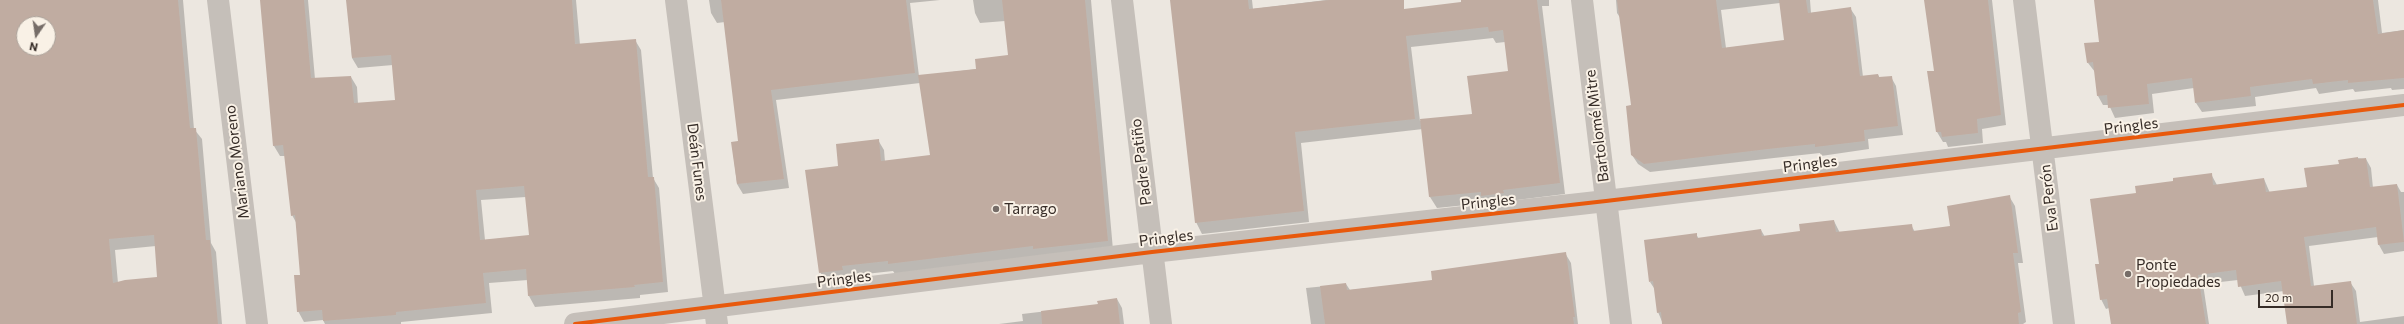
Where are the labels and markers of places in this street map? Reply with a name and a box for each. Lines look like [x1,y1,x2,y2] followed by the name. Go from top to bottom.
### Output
[1004,200,1057,218] place label: Tarrago
[991,204,1001,214] marker: Tarrago
[2136,256,2221,291] place label: Ponte Propiedades
[2123,269,2133,279] marker: Ponte Propiedades

